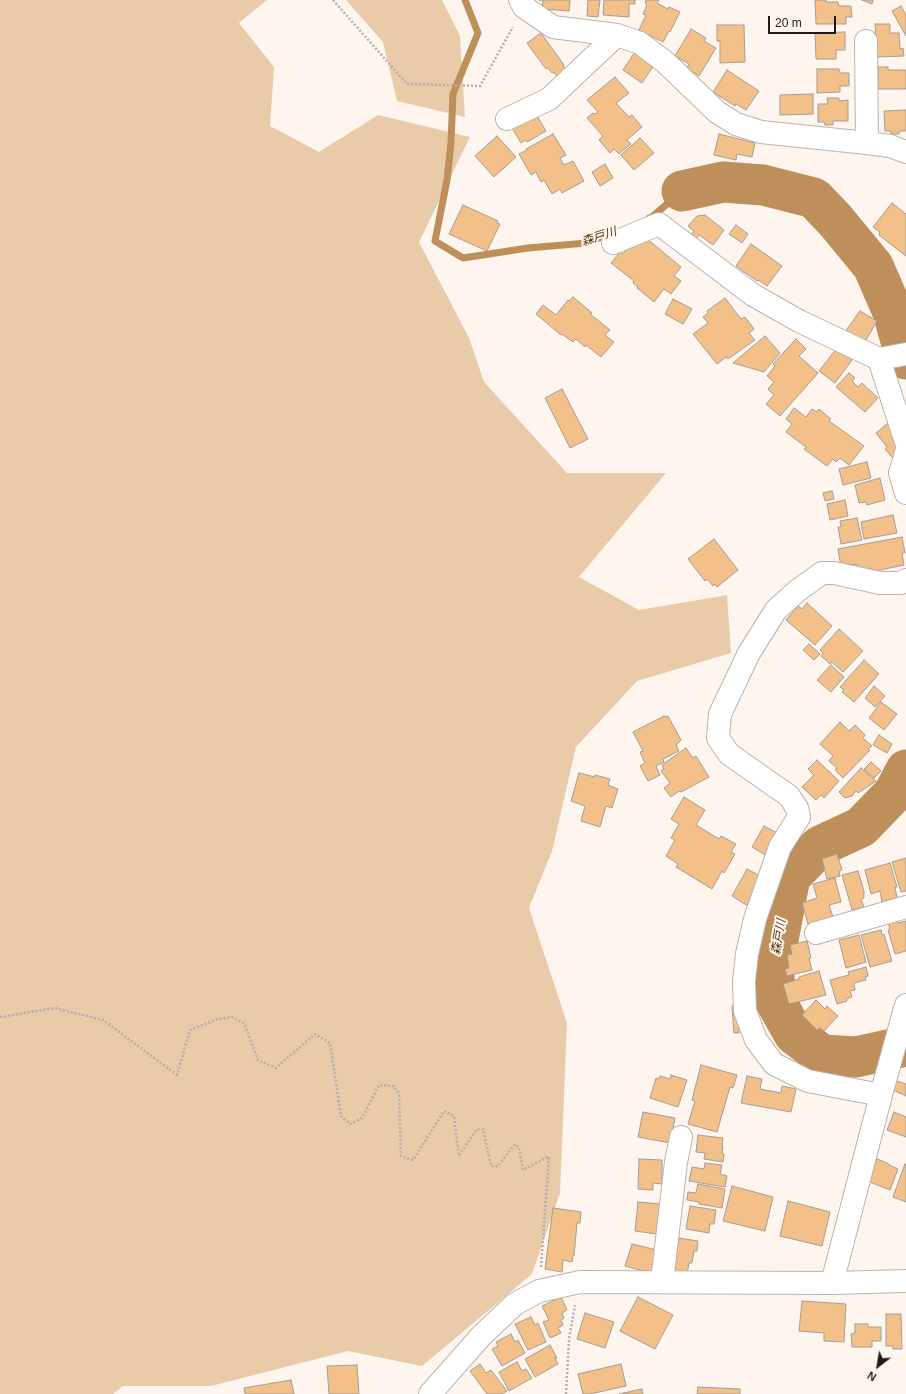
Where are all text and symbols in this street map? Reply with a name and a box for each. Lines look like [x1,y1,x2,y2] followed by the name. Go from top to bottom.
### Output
[770,8,838,34] scale bar
[775,16,802,30] text: 20 m
[580,225,618,249] water label: 森戸川
[769,918,789,956] water label: 森戸川
[858,1346,898,1386] north arrow
[865,1369,878,1383] text: N

